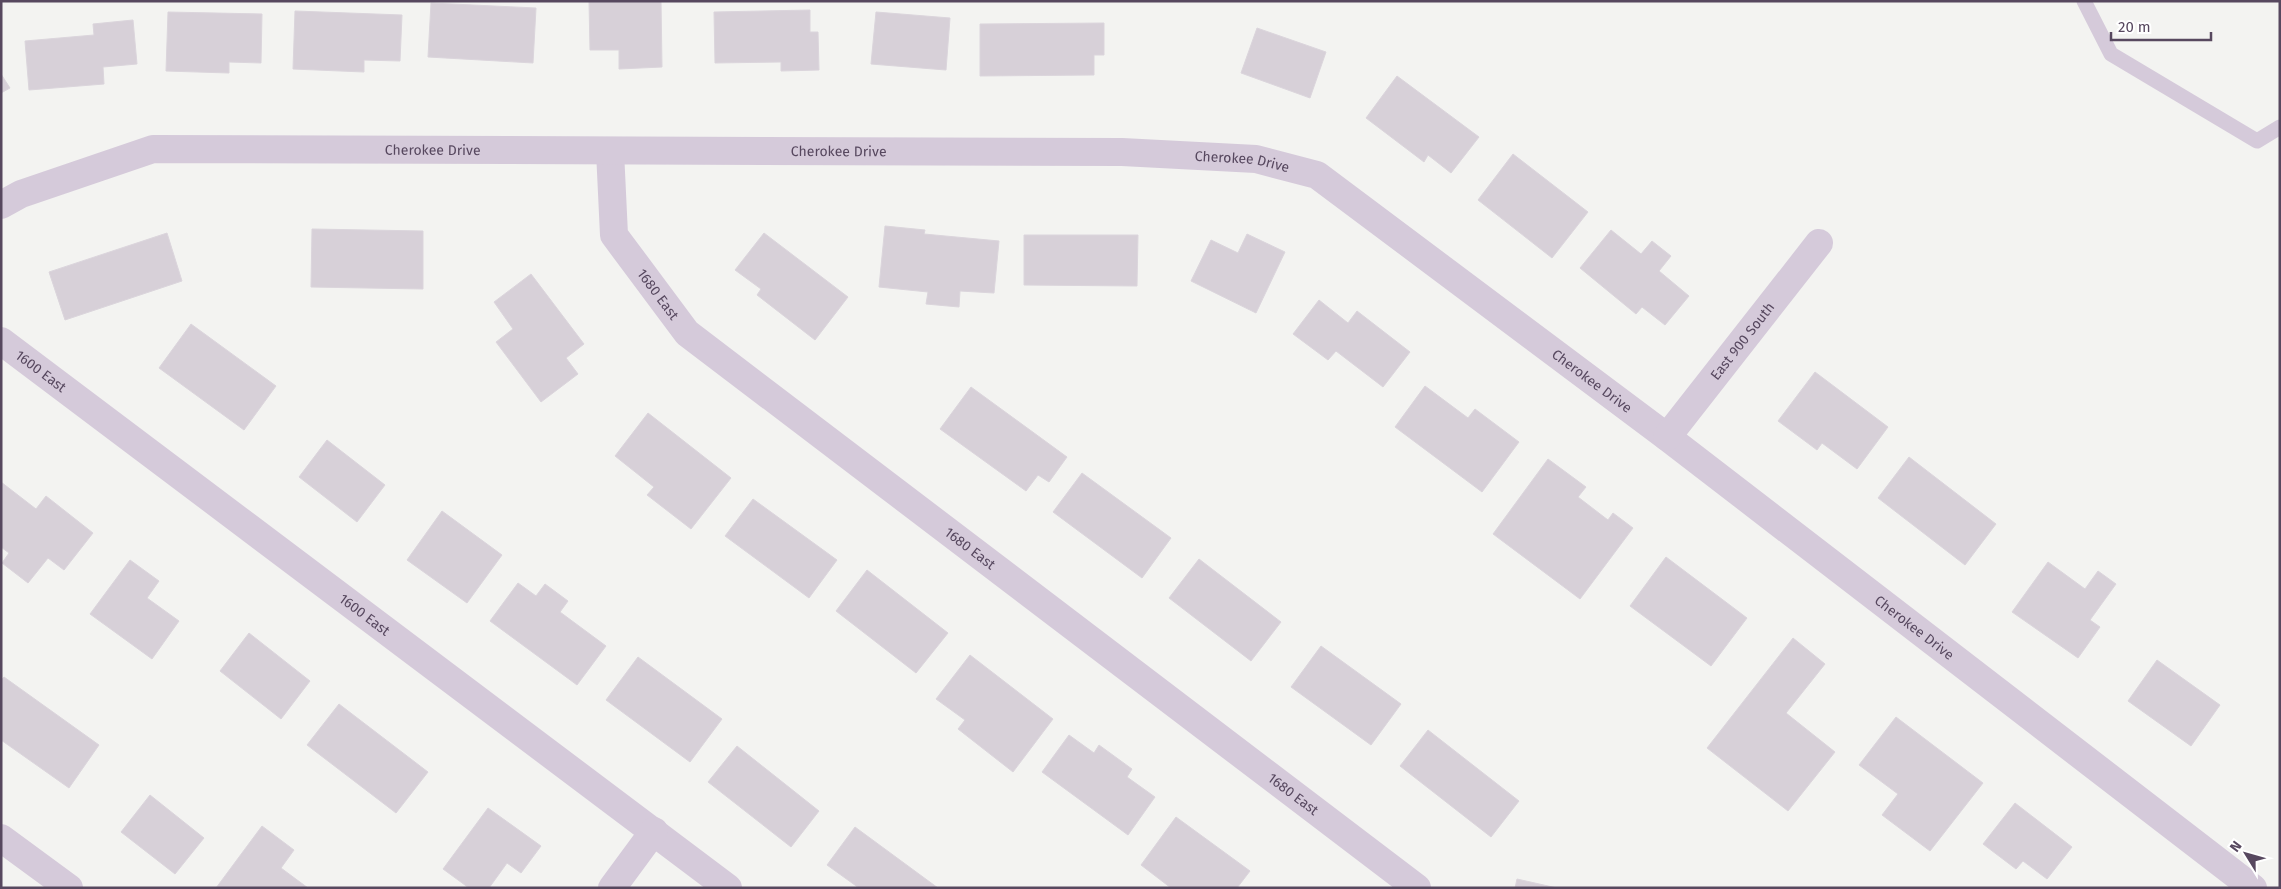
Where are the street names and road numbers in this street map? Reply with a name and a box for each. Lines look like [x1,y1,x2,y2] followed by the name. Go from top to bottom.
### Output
[385,142,481,159] street label: Cherokee Drive
[791,143,887,160] street label: Cherokee Drive
[1194,148,1291,176] street label: Cherokee Drive
[633,266,683,324] street label: 1680 East
[1707,299,1778,384] street label: East 900 South
[1548,346,1635,417] street label: Cherokee Drive
[12,347,70,397] street label: 1600 East
[941,524,999,574] street label: 1680 East
[335,590,394,640] street label: 1600 East
[1871,592,1957,664] street label: Cherokee Drive
[1264,770,1323,820] street label: 1680 East

